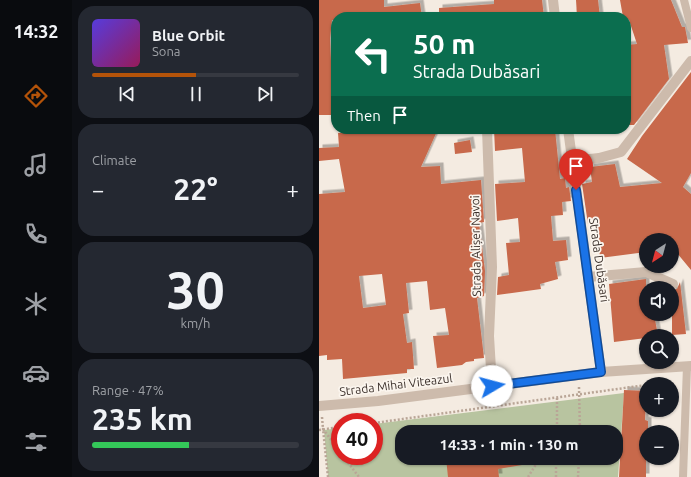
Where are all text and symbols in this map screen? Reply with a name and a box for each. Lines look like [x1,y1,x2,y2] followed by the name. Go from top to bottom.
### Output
[13,21,59,41] text: 14:32
[152,27,225,44] text: Blue Orbit
[347,28,399,80] icon: left
[413,28,475,59] text: 50 m
[152,44,181,58] text: Sona
[413,61,541,81] text: Strada Dubăsari
[22,82,50,110] icon: directions
[116,83,138,105] icon: previous
[185,83,207,105] icon: pause
[254,83,276,105] icon: next
[389,104,411,126] icon: arrive
[347,107,381,124] text: Then
[559,149,593,190] pin
[22,151,50,179] icon: music
[92,153,137,167] text: Climate
[565,155,587,177] icon: arrive
[173,172,218,206] text: 22°
[92,177,104,202] text: −
[287,177,299,202] text: +
[468,195,483,297] street label: Strada Alișer Navoi
[587,217,612,303] street label: Strada Dubăsari
[22,220,50,248] icon: phone
[639,233,679,273] north arrow
[639,233,679,465] map controls
[166,261,225,319] text: 30
[639,281,679,321] button: sound
[22,290,50,318] icon: climate
[180,316,211,330] text: km/h
[639,329,679,369] button: search
[22,359,50,387] icon: car
[471,365,513,407] position arrow
[339,371,453,398] street label: Strada Mihai Viteazul
[639,377,679,417] button: +
[92,383,164,397] text: Range · 47%
[92,402,193,436] text: 235 km
[331,413,383,465] speed limit sign: 40
[639,425,679,465] button: −
[22,428,50,456] icon: filters
[440,436,578,453] text: 14:33 · 1 min · 130 m

